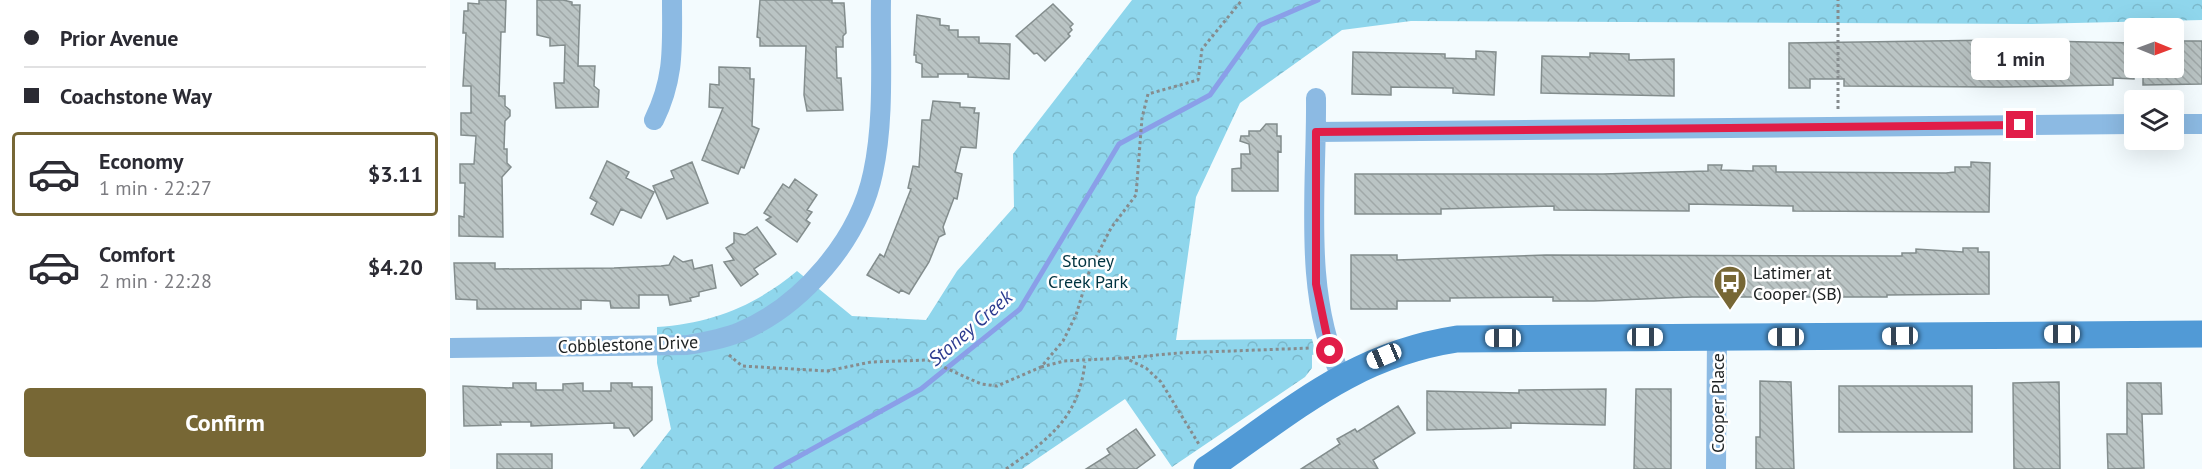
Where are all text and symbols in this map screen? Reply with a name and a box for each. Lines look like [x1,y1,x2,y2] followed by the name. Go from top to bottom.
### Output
[2124,18,2184,78] north arrow
[2124,18,2184,150] map controls
[60,24,178,52] text: Prior Avenue
[1970,38,2070,80] callout: 1 min
[1996,46,2045,72] text: 1 min
[60,82,212,110] text: Coachstone Way
[2124,90,2184,150] button: layers
[2006,111,2033,138] route end
[27,147,81,201] icon: car
[99,147,183,175] text: Economy
[368,160,423,188] text: $3.11
[99,175,212,201] text: 1 min · 22:27
[27,240,81,294] icon: car
[99,240,175,268] text: Comfort
[1048,249,1128,293] park label: Stoney Creek Park
[368,253,423,281] text: $4.20
[1753,261,1842,305] place label: Latimer at Cooper (SB)
[1712,264,1748,311] bus stop icon: Latimer at Cooper (SB)
[99,268,212,294] text: 2 min · 22:28
[922,283,1019,372] water label: Stoney Creek
[2044,325,2080,343] car
[1882,327,1918,345] car
[1627,328,1663,346] car
[1768,328,1804,346] car
[1485,329,1521,347] car
[557,330,699,358] street label: Cobblestone Drive
[1316,337,1343,364] route start
[1364,341,1404,371] car
[1706,353,1729,453] street label: Cooper Place
[24,388,426,457] button: Confirm

